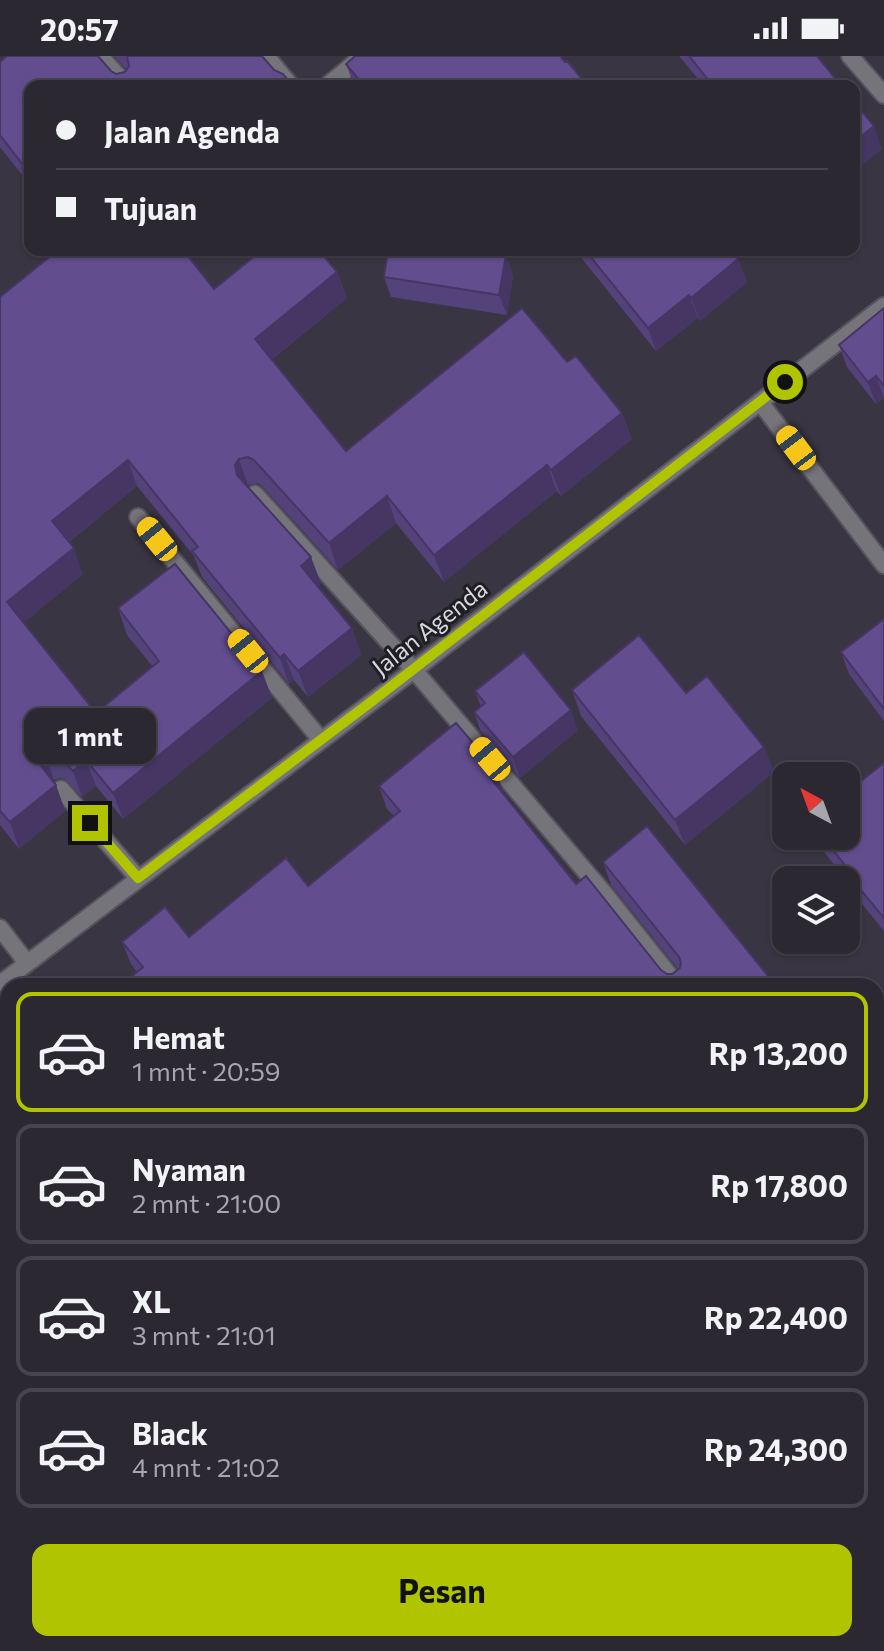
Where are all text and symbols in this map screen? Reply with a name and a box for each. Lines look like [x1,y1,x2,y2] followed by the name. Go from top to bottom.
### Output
[40,10,119,47] text: 20:57
[104,112,280,149] text: Jalan Agenda
[104,189,197,226] text: Tujuan
[767,364,803,400] route start
[772,422,820,474] car
[133,513,181,565] car
[366,573,492,681] street label: Jalan Agenda
[224,625,272,677] car
[24,707,156,763] callout: 1 mnt
[57,720,123,751] text: 1 mnt
[465,733,515,785] car
[772,762,860,850] north arrow
[772,762,860,954] map controls
[72,805,108,841] route end
[772,866,860,954] button: layers
[36,1016,108,1088] icon: car
[132,1018,225,1055] text: Hemat
[709,1034,848,1071] text: Rp 13,200
[132,1055,281,1086] text: 1 mnt · 20:59
[36,1148,108,1220] icon: car
[132,1150,246,1187] text: Nyaman
[711,1166,848,1203] text: Rp 17,800
[132,1187,281,1218] text: 2 mnt · 21:00
[36,1280,108,1352] icon: car
[132,1282,171,1319] text: XL
[704,1298,848,1335] text: Rp 22,400
[132,1319,276,1350] text: 3 mnt · 21:01
[36,1412,108,1484] icon: car
[132,1414,208,1451] text: Black
[704,1430,848,1467] text: Rp 24,300
[132,1451,280,1482] text: 4 mnt · 21:02
[32,1544,852,1636] button: Pesan

